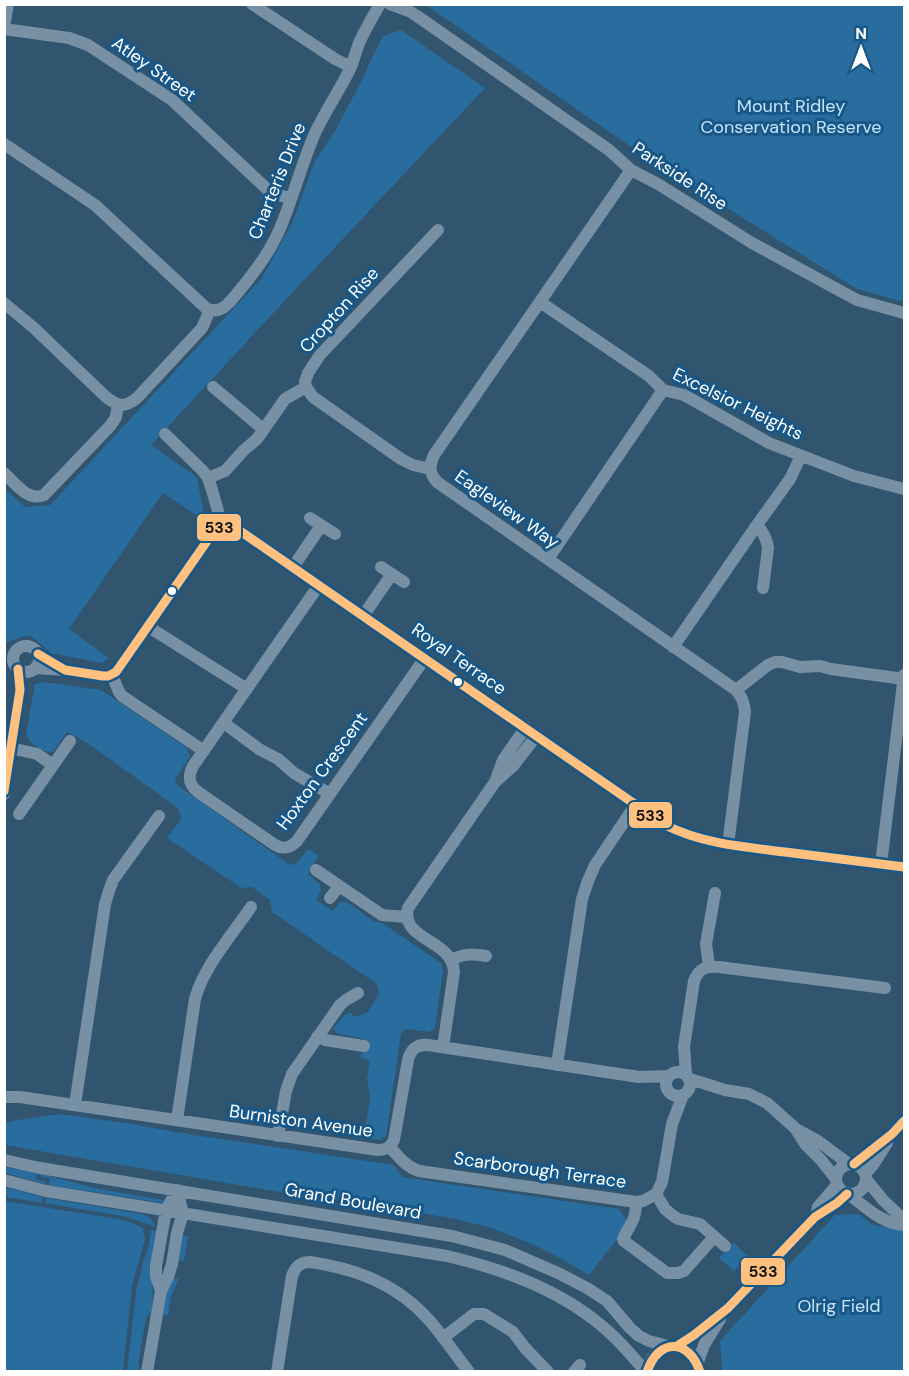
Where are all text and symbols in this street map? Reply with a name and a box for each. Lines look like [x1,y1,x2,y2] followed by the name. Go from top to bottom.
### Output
[831,18,891,78] north arrow
[855,23,867,44] text: N
[107,31,201,107] street label: Atley Street
[700,94,882,139] park label: Mount Ridley Conservation Reserve
[243,119,311,243] street label: Charteris Drive
[628,136,732,216] street label: Parkside Rise
[294,262,384,358] street label: Cropton Rise
[669,362,807,446] street label: Excelsior Heights
[450,464,564,554] street label: Eagleview Way
[196,513,242,542] line badge: 533
[204,517,234,538] text: 533
[166,585,178,597] unlabelled marker
[407,617,511,701] street label: Royal Terrace
[452,676,464,688] unlabelled marker
[271,707,373,835] street label: Hoxton Crescent
[628,801,673,829] line badge: 533
[635,805,665,826] text: 533
[228,1099,374,1143] street label: Burniston Avenue
[452,1146,628,1194] street label: Scarborough Terrace
[283,1177,423,1225] street label: Grand Boulevard
[740,1257,786,1286] line badge: 533
[748,1261,778,1282] text: 533
[797,1294,881,1318] park label: Olrig Field

